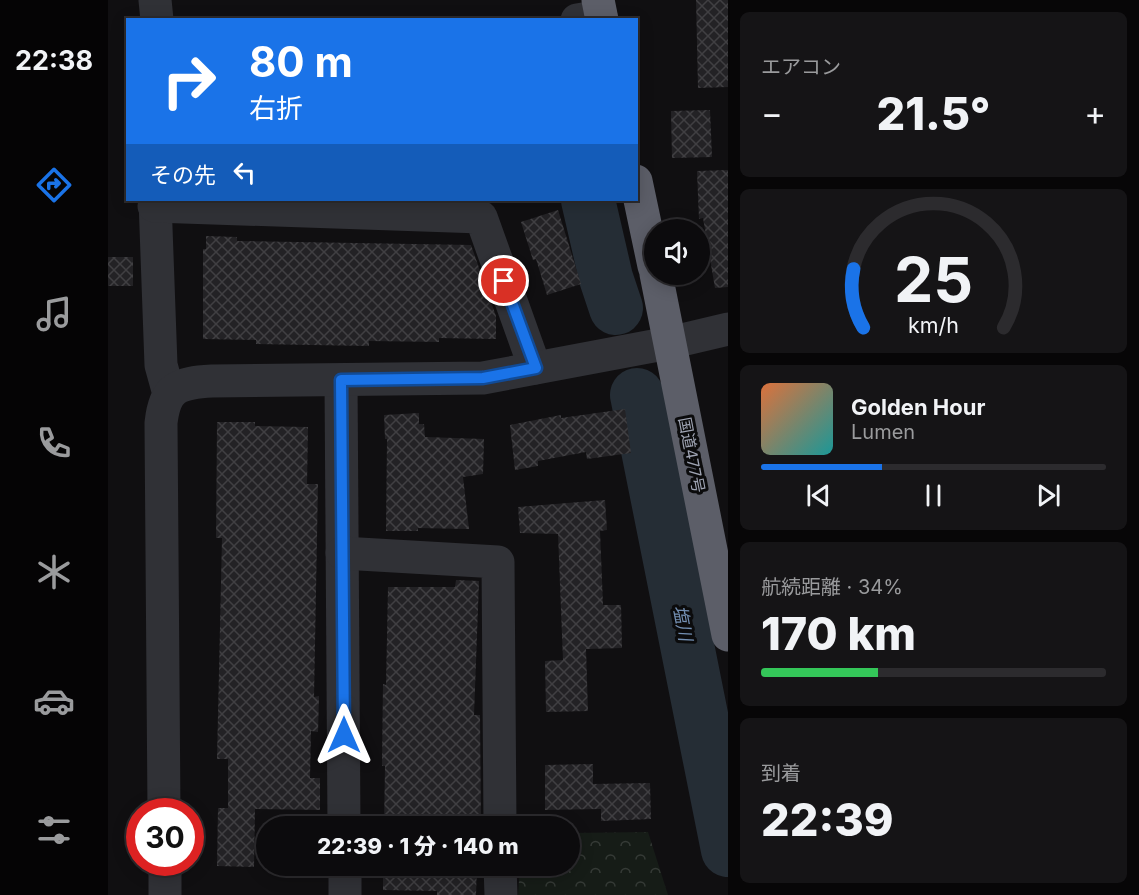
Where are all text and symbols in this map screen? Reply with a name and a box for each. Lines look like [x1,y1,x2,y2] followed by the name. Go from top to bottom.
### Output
[249,36,353,87] text: 80 m
[150,42,228,120] icon: right
[15,44,93,77] text: 22:38
[761,55,841,79] text: エアコン
[876,86,991,141] text: 21.5°
[249,92,303,125] text: 右折
[761,93,783,133] text: −
[1084,93,1106,133] text: +
[228,156,261,189] icon: left
[150,162,216,188] text: その先
[33,164,75,206] icon: directions
[644,219,710,285] map controls
[644,219,710,285] button: sound
[894,242,973,317] text: 25
[478,255,529,306] pin
[487,264,520,297] icon: arrive
[33,293,75,335] icon: music
[908,312,959,338] text: km/h
[851,394,985,420] text: Golden Hour
[675,415,709,495] street label: 国道477号
[851,420,915,444] text: Lumen
[33,422,75,464] icon: phone
[802,479,835,512] icon: previous
[917,479,950,512] icon: pause
[1032,479,1065,512] icon: next
[33,551,75,593] icon: climate
[761,575,903,599] text: 航続距離 · 34%
[669,603,697,645] water label: 塩川
[761,606,916,661] text: 170 km
[33,680,75,722] icon: car
[312,703,376,767] position arrow
[761,761,801,785] text: 到着
[761,792,894,847] text: 22:39
[126,798,204,876] speed limit sign: 30
[33,809,75,851] icon: filters
[317,833,519,859] text: 22:39 · 1 分 · 140 m

